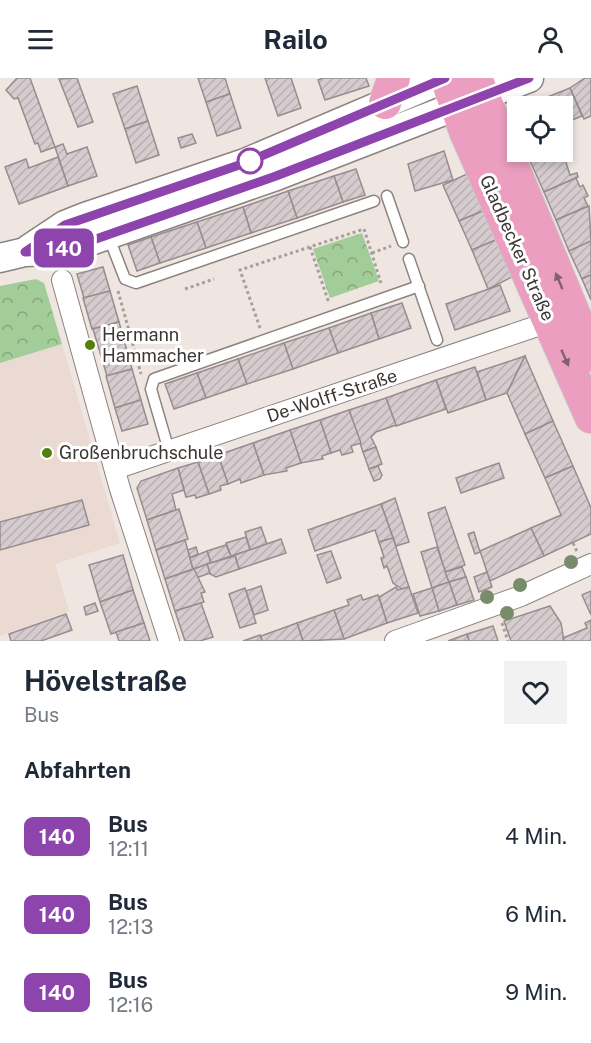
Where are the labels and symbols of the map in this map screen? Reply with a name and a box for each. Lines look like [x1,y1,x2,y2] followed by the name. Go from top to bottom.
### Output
[237,148,263,174] unlabelled marker
[476,172,559,324] street label: Gladbecker Straße
[29,228,98,268] line badge: 140
[554,271,564,289] one-way arrow
[102,324,204,366] place label: Hermann Hammacher
[83,338,97,352] marker: Hermann Hammacher
[560,349,570,367] one-way arrow
[264,365,400,427] street label: De-Wolff-Straße
[59,442,224,463] place label: Großenbruchschule
[40,446,54,460] marker: Großenbruchschule

